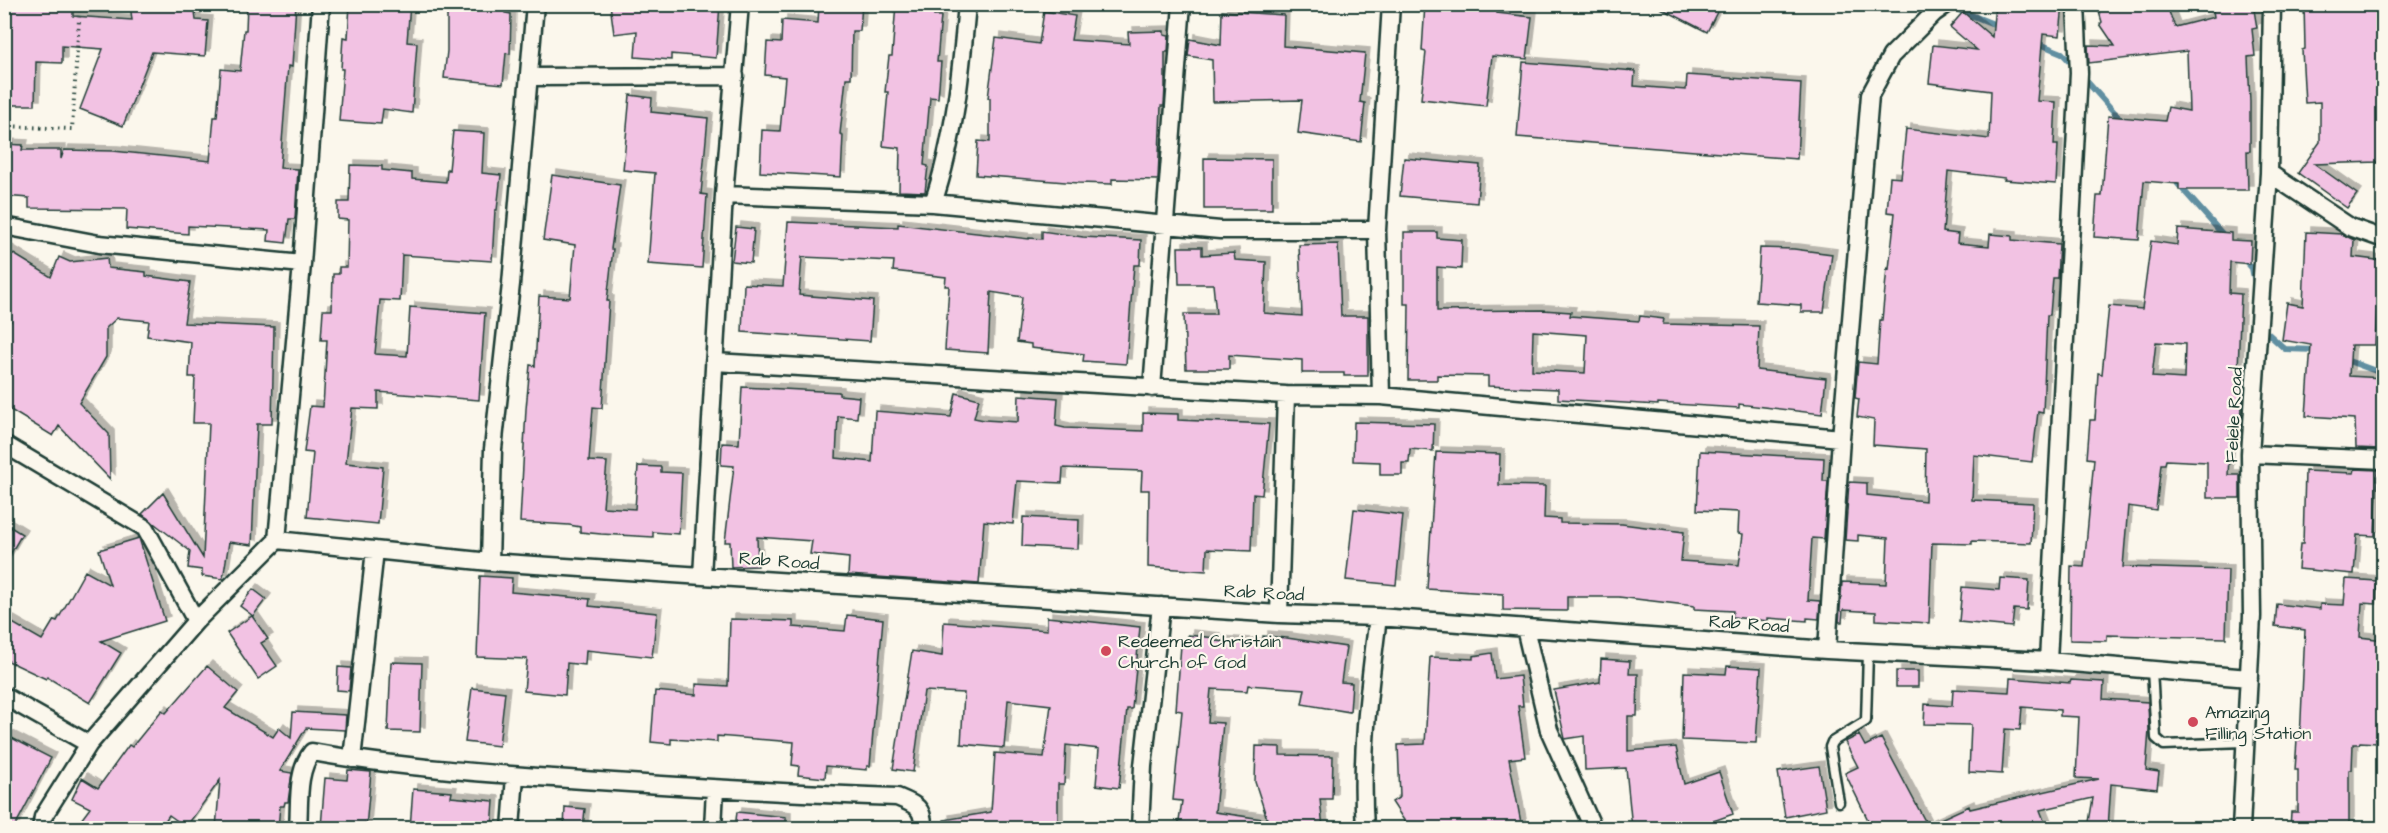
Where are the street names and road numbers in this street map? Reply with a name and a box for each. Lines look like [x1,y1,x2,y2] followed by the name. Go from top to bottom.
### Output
[2219,366,2249,464] street label: Felele Road
[738,546,820,576] street label: Rab Road
[1223,578,1305,608] street label: Rab Road
[1708,609,1790,639] street label: Rab Road

